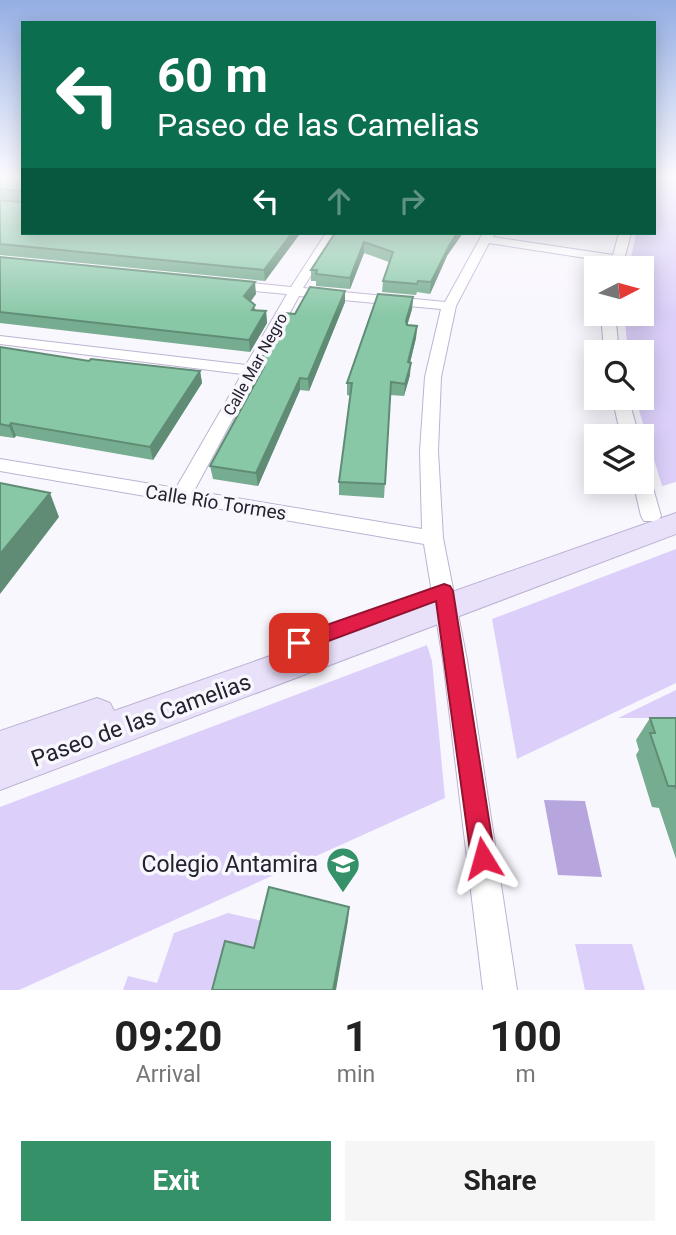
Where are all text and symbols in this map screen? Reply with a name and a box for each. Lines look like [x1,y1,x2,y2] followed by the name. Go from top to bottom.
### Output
[157,47,268,104] text: 60 m
[42,49,133,140] icon: left
[157,106,479,144] text: Paseo de las Camelias
[247,182,285,220] icon: left
[320,182,358,220] icon: ahead
[393,182,431,220] icon: right
[584,256,654,326] north arrow
[584,256,654,494] map controls
[219,309,292,419] street label: Calle Mar Negro
[584,340,654,410] button: search
[584,424,654,494] button: layers
[144,480,288,525] street label: Calle Río Tormes
[269,613,329,673] pin
[280,624,318,662] icon: arrive
[28,668,255,773] street label: Paseo de las Camelias
[446,821,520,895] position arrow
[324,845,362,894] school or university icon: Colegio Antamira
[141,851,318,878] place label: Colegio Antamira
[114,1012,222,1061] text: 09:20
[344,1012,368,1061] text: 1
[489,1012,562,1061] text: 100
[136,1061,201,1088] text: Arrival
[337,1061,375,1088] text: min
[516,1061,536,1088] text: m
[21,1141,331,1221] button: Exit
[345,1141,655,1221] button: Share

